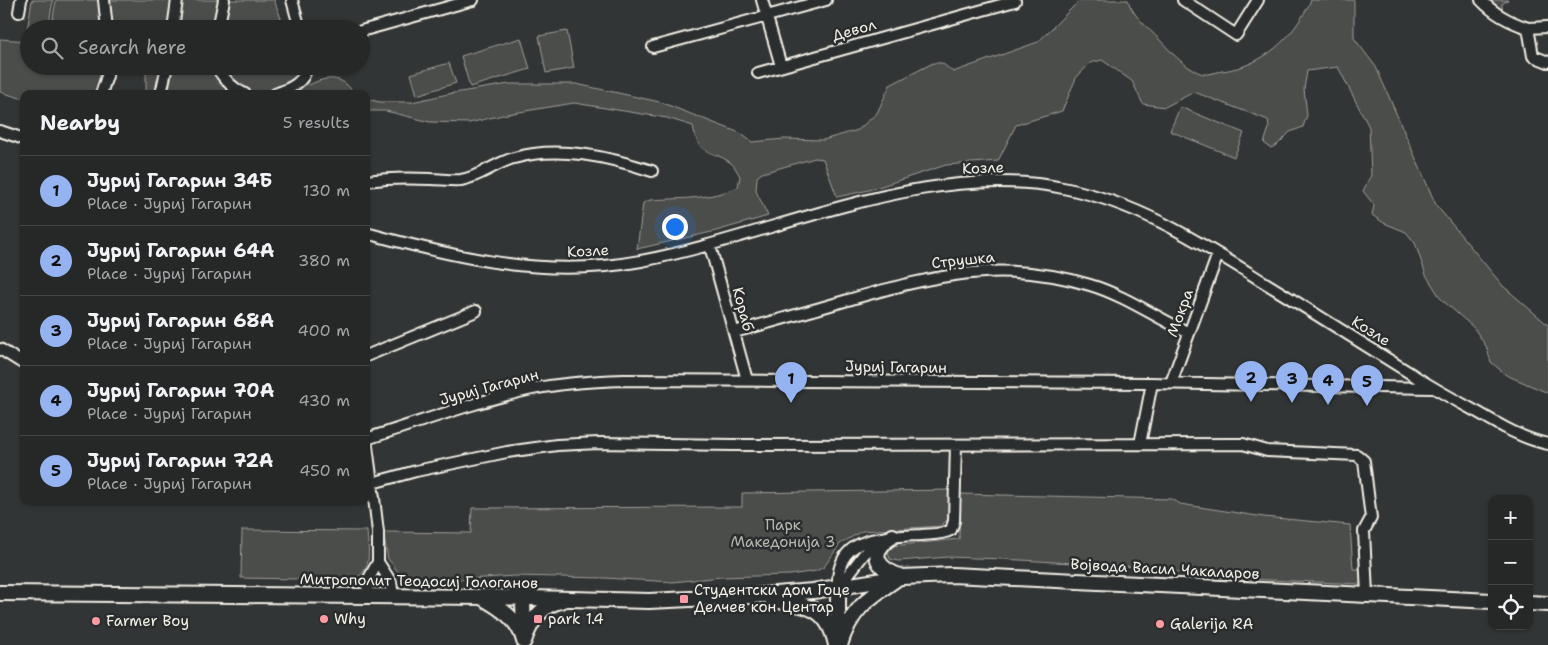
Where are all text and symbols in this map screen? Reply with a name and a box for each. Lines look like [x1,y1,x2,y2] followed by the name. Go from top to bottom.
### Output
[830,14,879,46] street label: Девол
[20,20,370,75] search box
[38,34,66,62] icon: search
[78,35,187,60] text: Search here
[40,109,120,137] text: Nearby
[283,112,350,133] text: 5 results
[962,157,1004,179] street label: Козле
[87,168,272,193] text: Јуриј Гагарин 34Б
[52,180,60,201] text: 1
[303,180,350,201] text: 130 m
[87,193,252,214] text: Place · Јуриј Гагарин
[662,214,688,240] your location
[87,238,274,263] text: Јуриј Гагарин 64А
[566,240,610,262] street label: Козле
[930,247,996,273] street label: Струшка
[50,250,62,271] text: 2
[298,250,350,271] text: 380 m
[87,263,252,284] text: Place · Јуриј Гагарин
[728,285,758,333] street label: Кораб
[1162,286,1198,340] street label: Мокра
[87,308,274,333] text: Јуриј Гагарин 68А
[1348,311,1394,351] street label: Козле
[50,320,62,341] text: 3
[297,320,350,341] text: 400 m
[87,333,252,354] text: Place · Јуриј Гагарин
[845,356,947,378] street label: Јуриј Гагарин
[1235,361,1267,402] pin: 2
[775,362,807,403] pin: 1
[1276,362,1308,403] pin: 3
[437,364,541,410] street label: Јуриј Гагарин
[1312,364,1344,405] pin: 4
[1351,365,1383,406] pin: 5
[87,378,274,403] text: Јуриј Гагарин 70А
[50,390,62,411] text: 4
[299,390,350,411] text: 430 m
[87,403,252,424] text: Place · Јуриј Гагарин
[87,448,273,473] text: Јуриј Гагарин 72А
[51,460,61,481] text: 5
[299,460,350,481] text: 450 m
[87,473,252,494] text: Place · Јуриј Гагарин
[1488,495,1533,630] map controls
[1488,495,1533,540] button: +
[730,515,836,552] park label: Парк Македонија 3
[1488,540,1533,585] button: −
[1070,554,1260,584] street label: Војвода Васил Чакаларов
[300,569,538,593] street label: Митрополит Теодосиј Гологанов
[694,580,850,617] place label: Студентски дом Гоце Делчев кон Центар
[1488,585,1533,630] button: locate
[678,593,690,605] marker: Студентски дом Гоце Делчев кон Центар
[334,609,366,629] place label: Why
[548,609,604,629] place label: park 1.4
[106,611,189,631] place label: Farmer Boy
[318,613,330,625] marker: Why
[532,613,544,625] marker: park 1.4
[1170,614,1254,634] place label: Galerija RA
[90,615,102,627] marker: Farmer Boy
[1154,618,1166,630] marker: Galerija RA

